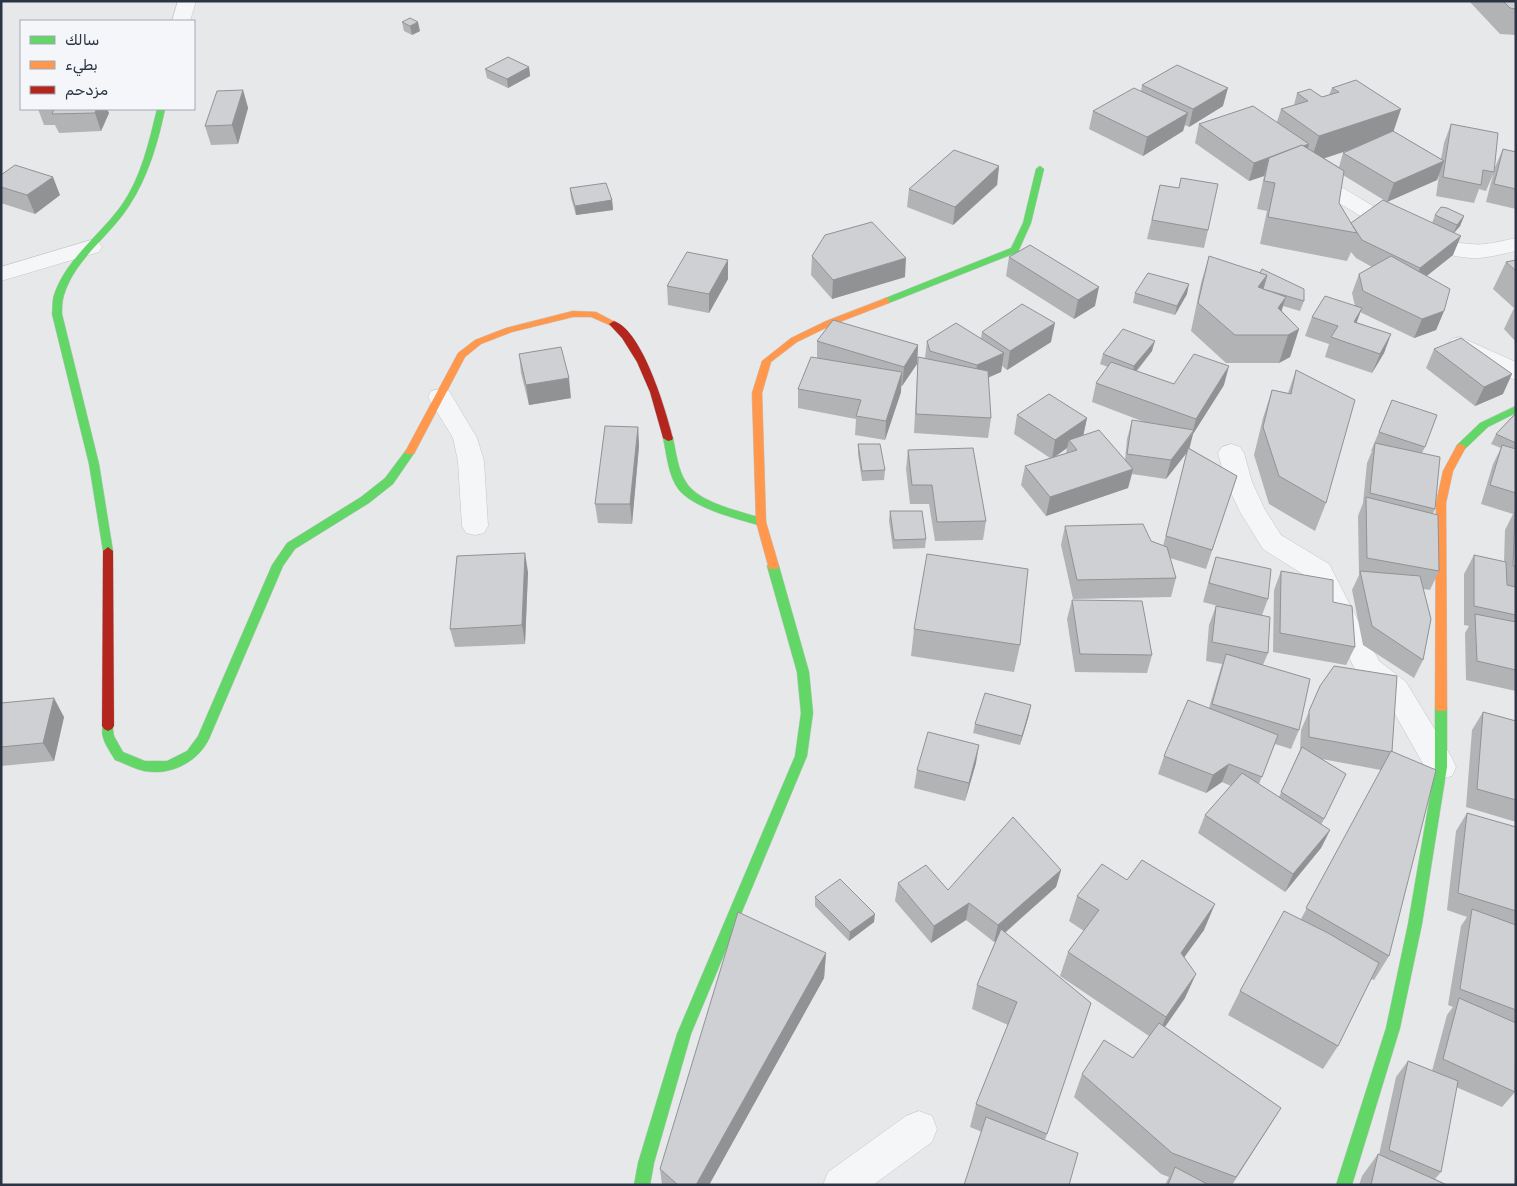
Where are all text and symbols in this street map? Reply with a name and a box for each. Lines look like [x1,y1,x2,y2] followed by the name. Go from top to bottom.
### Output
[20,20,195,110] legend
[65,31,100,49] text: سالك
[65,56,98,77] text: بطيء
[65,81,108,100] text: مزدحم

